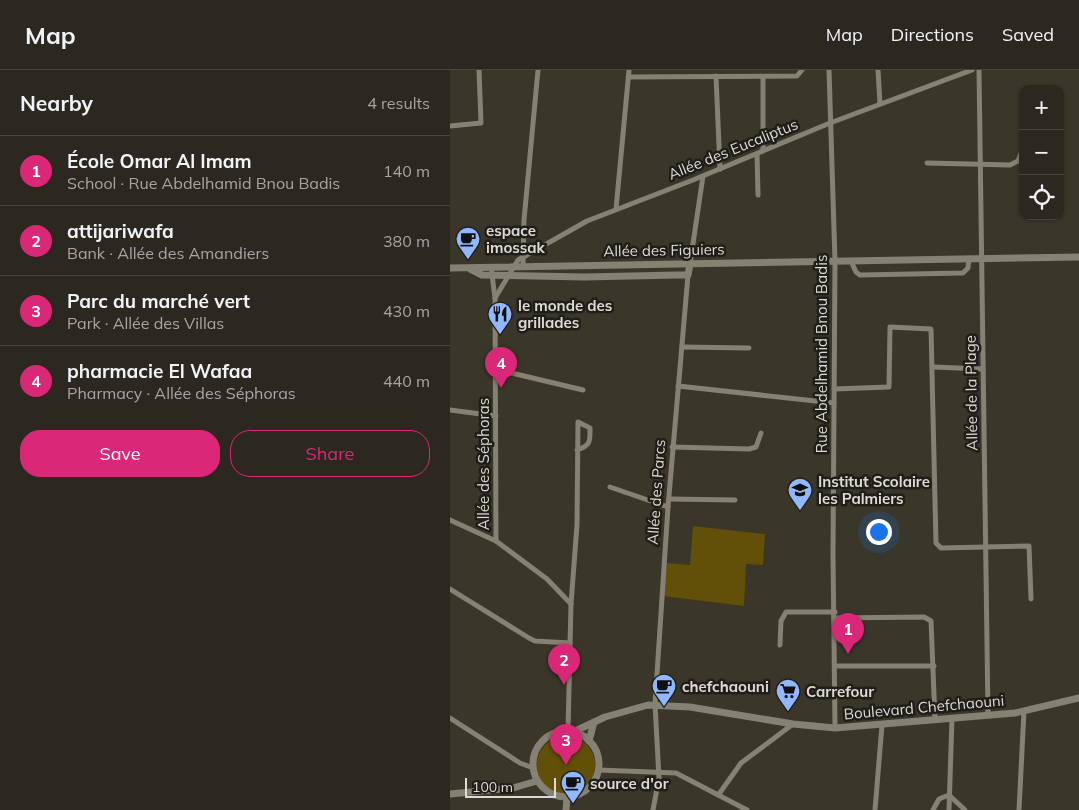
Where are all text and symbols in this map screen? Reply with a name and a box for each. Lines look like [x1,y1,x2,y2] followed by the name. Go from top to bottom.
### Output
[25,20,76,50] text: Map
[826,23,863,46] text: Map
[891,23,974,46] text: Directions
[1002,23,1054,46] text: Saved
[1019,85,1064,220] map controls
[1019,85,1064,130] button: +
[20,90,93,116] text: Nearby
[367,93,430,113] text: 4 results
[665,114,801,184] street label: Allée des Eucaliptus
[1019,130,1064,175] button: −
[67,149,252,173] text: École Omar Al Imam
[31,161,41,181] text: 1
[383,161,430,181] text: 140 m
[67,173,340,193] text: School · Rue Abdelhamid Bnou Badis
[1019,175,1064,220] button: locate
[67,219,174,243] text: attijariwafa
[486,221,546,257] place label: espace imossak
[455,226,481,260] cafe icon: espace imossak
[31,231,41,251] text: 2
[383,231,430,251] text: 380 m
[603,239,725,261] street label: Allée des Figuiers
[67,243,269,263] text: Bank · Allée des Amandiers
[812,255,831,453] street label: Rue Abdelhamid Bnou Badis
[67,289,250,313] text: Parc du marché vert
[518,296,612,332] place label: le monde des grillades
[31,301,41,321] text: 3
[383,301,430,321] text: 430 m
[487,301,513,335] restaurant icon: le monde des grillades
[67,313,224,333] text: Park · Allée des Villas
[960,335,982,451] street label: Allée de la Plage
[485,347,517,388] pin: 4
[67,359,252,383] text: pharmacie El Wafaa
[31,371,41,391] text: 4
[383,371,430,391] text: 440 m
[67,383,296,403] text: Pharmacy · Allée des Séphoras
[474,398,493,530] street label: Allée des Séphoras
[20,430,220,477] button: Save
[230,430,430,477] button: Share
[643,439,669,545] street label: Allée des Parcs
[818,472,930,508] place label: Institut Scolaire les Palmiers
[787,477,813,511] school or university icon: Institut Scolaire les Palmiers
[866,519,892,545] your location
[832,613,864,654] pin: 1
[548,644,580,685] pin: 2
[651,673,677,707] cafe icon: chefchaouni
[682,677,769,696] place label: chefchaouni
[775,678,801,712] supermarket icon: Carrefour
[806,682,874,701] place label: Carrefour
[843,691,1005,723] street label: Boulevard Chefchaouni
[550,724,582,765] pin: 3
[560,770,586,804] cafe icon: source d'or
[590,774,669,793] place label: source d'or
[465,775,556,798] scale bar
[472,778,513,796] text: 100 m

